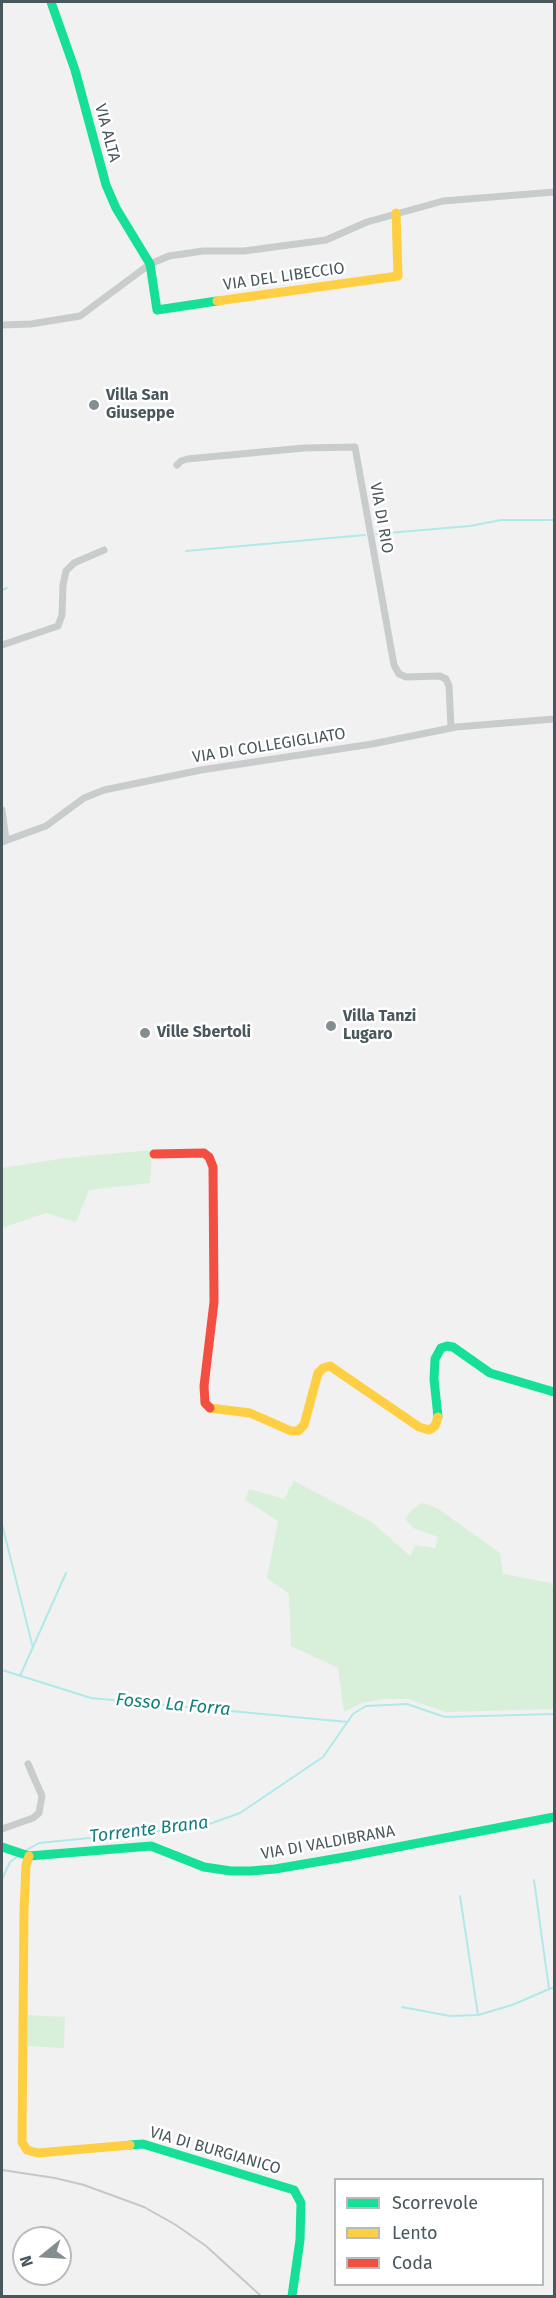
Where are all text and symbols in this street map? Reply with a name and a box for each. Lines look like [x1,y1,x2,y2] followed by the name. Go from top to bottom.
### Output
[90,102,124,164] street label: VIA ALTA
[222,259,346,295] street label: VIA DEL LIBECCIO
[106,386,174,424] place label: Villa San Giuseppe
[87,398,101,412] marker: Villa San Giuseppe
[365,481,397,555] street label: VIA DI RIO
[191,724,347,768] street label: VIA DI COLLEGIGLIATO
[343,1007,416,1045] place label: Villa Tanzi Lugaro
[324,1019,338,1033] marker: Villa Tanzi Lugaro
[157,1023,251,1043] place label: Ville Sbertoli
[138,1026,152,1040] marker: Ville Sbertoli
[115,1689,231,1721] water label: Fosso La Forra
[88,1812,210,1848] water label: Torrente Brana
[259,1822,397,1864] street label: VIA DI VALDIBRANA
[147,2123,283,2179] street label: VIA DI BURGIANICO
[334,2178,544,2286] legend
[392,2192,478,2214] text: Scorrevole
[392,2222,438,2244] text: Lento
[12,2226,72,2286] north arrow
[392,2252,433,2274] text: Coda
[16,2253,37,2269] text: N

